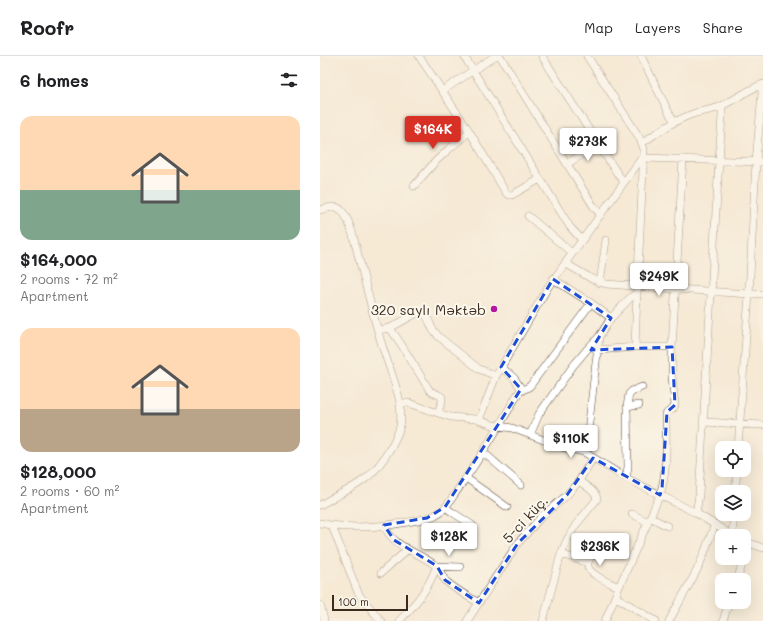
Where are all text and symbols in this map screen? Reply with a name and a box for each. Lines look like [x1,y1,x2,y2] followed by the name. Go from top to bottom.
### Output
[20,15,74,40] text: Roofr
[584,18,613,37] text: Map
[635,18,681,37] text: Layers
[703,18,743,37] text: Share
[20,69,89,91] text: 6 homes
[278,69,300,91] icon: filters
[405,116,461,150] pin: $164K
[414,120,452,137] text: $164K
[560,128,616,162] pin: $273K
[569,132,607,149] text: $273K
[124,142,196,214] icon: home
[20,248,97,270] text: $164,000
[631,263,687,297] pin: $249K
[639,267,679,284] text: $249K
[20,270,118,287] text: 2 rooms · 72 m²
[20,287,89,304] text: Apartment
[371,300,486,319] place label: 320 saylı Məktəb
[489,304,499,314] marker: 320 saylı Məktəb
[124,354,196,426] icon: home
[543,425,599,459] pin: $110K
[553,429,589,446] text: $110K
[715,441,751,609] map controls
[715,441,751,477] button: locate
[20,460,96,482] text: $128,000
[20,482,119,499] text: 2 rooms · 60 m²
[715,485,751,521] button: layers
[498,491,552,547] street label: 5-ci küç.
[20,499,89,516] text: Apartment
[421,523,477,557] pin: $128K
[430,527,468,544] text: $128K
[715,529,751,565] button: +
[572,533,628,567] pin: $236K
[580,537,620,554] text: $236K
[715,573,751,609] button: −
[332,593,408,612] scale bar
[338,594,369,609] text: 100 m

